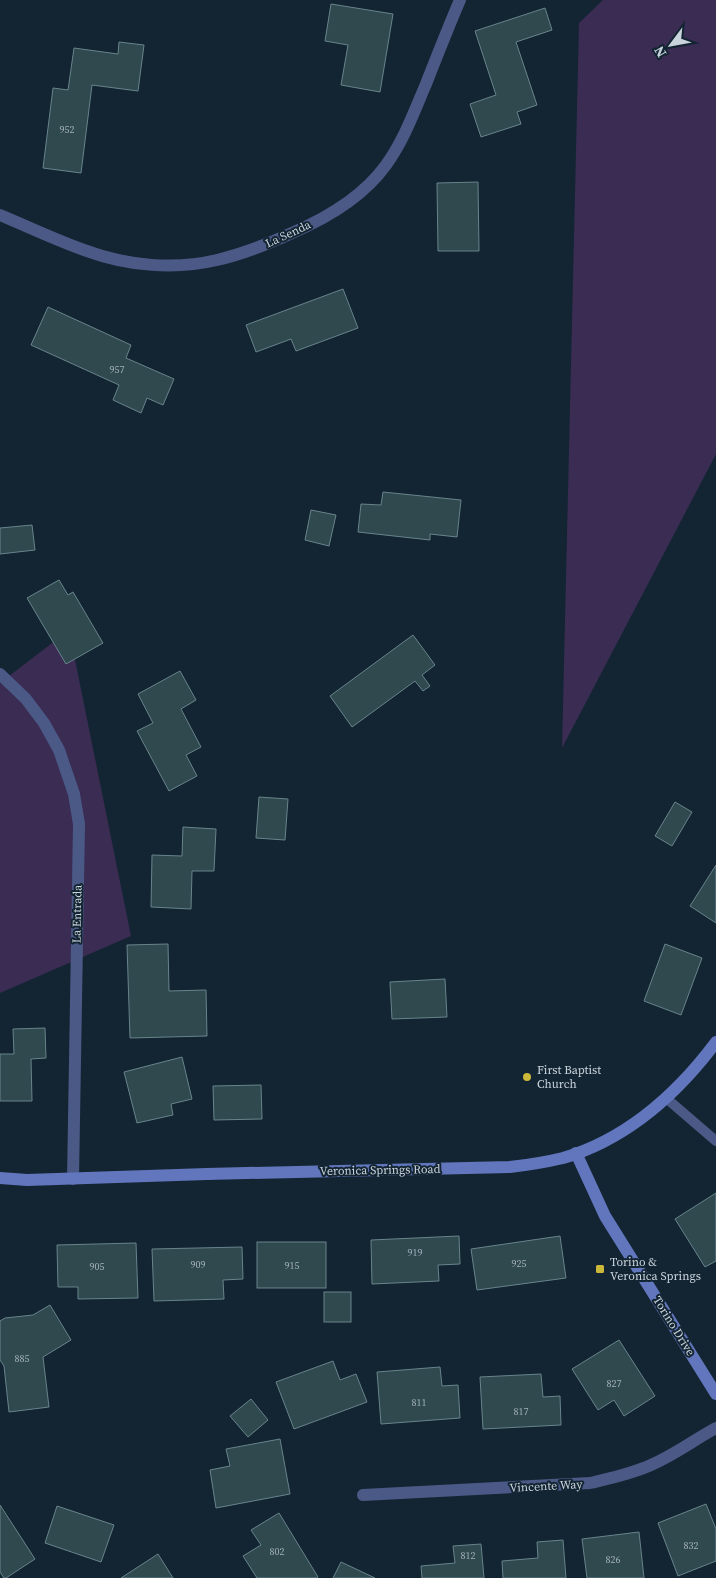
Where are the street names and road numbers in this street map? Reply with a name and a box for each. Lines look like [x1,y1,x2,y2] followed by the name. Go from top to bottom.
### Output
[263,216,314,251] street label: La Senda
[68,884,86,943] street label: La Entrada
[319,1161,441,1179] street label: Veronica Springs Road
[649,1293,699,1359] street label: Torino Drive
[509,1476,584,1496] street label: Vincente Way

